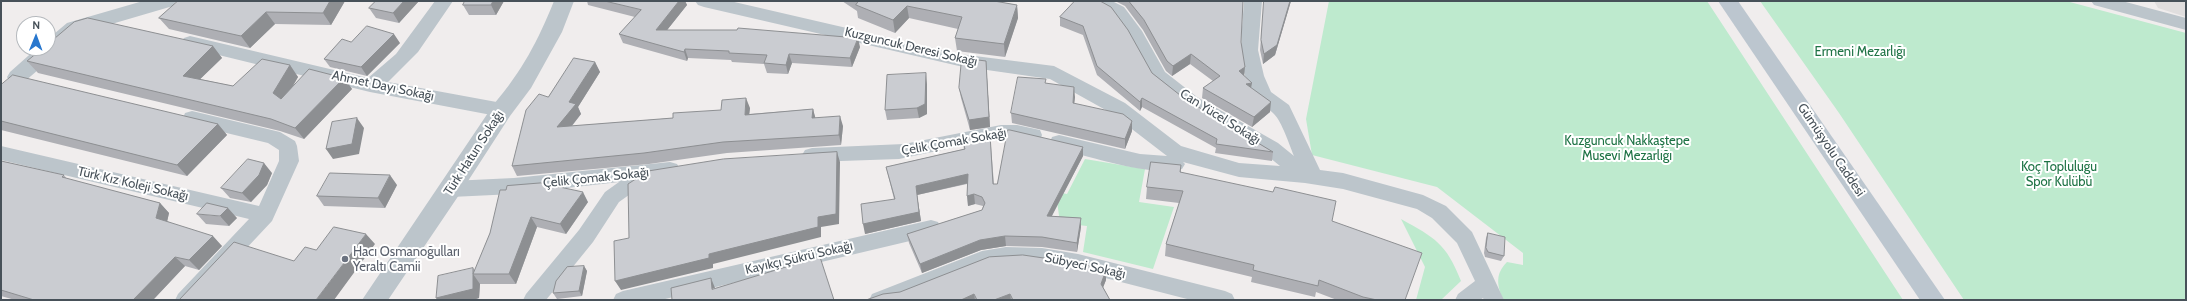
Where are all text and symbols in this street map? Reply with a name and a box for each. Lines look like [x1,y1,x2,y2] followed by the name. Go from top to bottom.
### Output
[16,16,56,56] north arrow
[32,18,40,32] text: N
[843,24,979,70] street label: Kuzguncuk Deresi Sokağı
[1815,44,1905,60] park label: Ermeni Mezarlığı
[331,68,435,104] street label: Ahmet Dayı Sokağı
[1177,86,1263,148] street label: Can Yücel Sokağı
[1794,100,1868,200] street label: Gümüşyolu Caddesi
[441,108,507,198] street label: Türk Hatun Sokağı
[900,125,1008,159] street label: Çelik Çomak Sokağı
[1564,133,1690,164] park label: Kuzguncuk Nakkaştepe Musevi Mezarlığı
[2021,159,2097,190] park label: Koç Topluluğu Spor Kulübü
[76,164,190,204] street label: Türk Kız Koleji Sokağı
[542,165,650,191] street label: Çelik Çomak Sokağı
[744,238,854,278] street label: Kayıkçı Şükrü Sokağı
[353,244,460,275] place label: Hacı Osmanoğulları Yeraltı Camii
[1043,250,1127,282] street label: Sübyeci Sokağı
[340,254,350,264] marker: Hacı Osmanoğulları Yeraltı Camii

